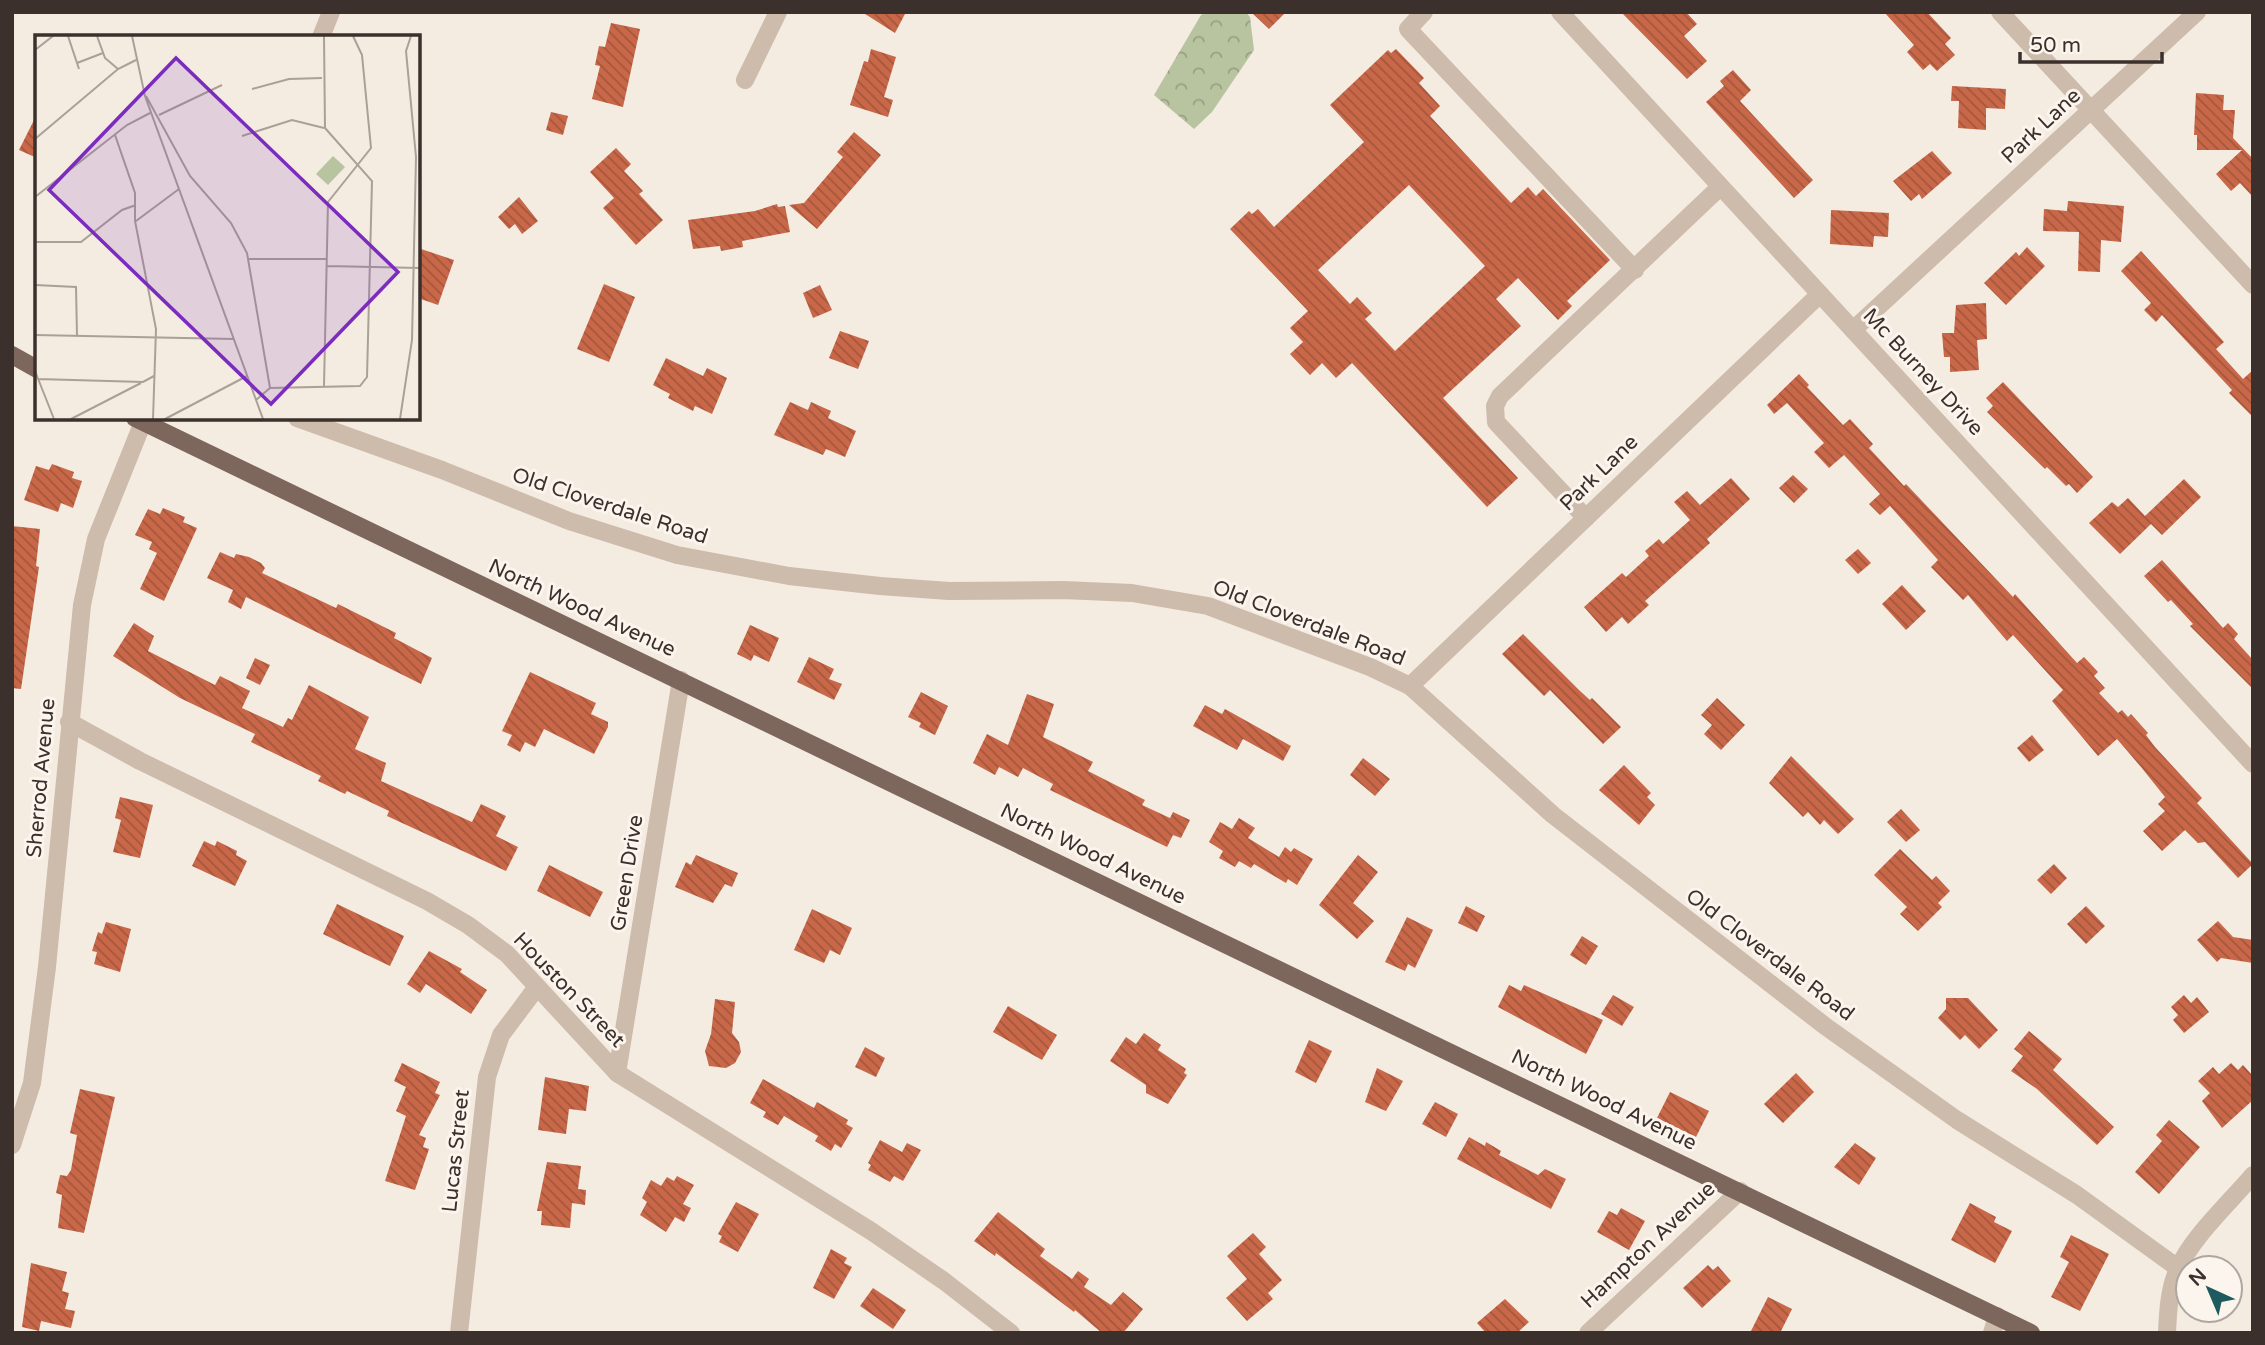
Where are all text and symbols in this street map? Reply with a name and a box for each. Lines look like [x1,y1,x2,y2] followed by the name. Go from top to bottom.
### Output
[2020,21,2162,65] scale bar
[2030,33,2081,58] text: 50 m
[35,35,420,420] inset map
[1996,83,2086,169] street label: Park Lane
[1858,303,1988,441] street label: Mc Burney Drive
[1555,430,1643,516] street label: Park Lane
[509,463,711,549] street label: Old Cloverdale Road
[485,554,680,662] street label: North Wood Avenue
[1209,575,1409,671] street label: Old Cloverdale Road
[22,697,60,859] street label: Sherrod Avenue
[996,798,1190,910] street label: North Wood Avenue
[605,813,649,933] street label: Green Drive
[1681,884,1859,1026] street label: Old Cloverdale Road
[508,927,630,1053] street label: Houston Street
[1507,1044,1701,1156] street label: North Wood Avenue
[437,1088,475,1214] street label: Lucas Street
[1576,1176,1720,1314] street label: Hampton Avenue
[2174,1254,2244,1324] north arrow
[2185,1264,2211,1291] text: N

